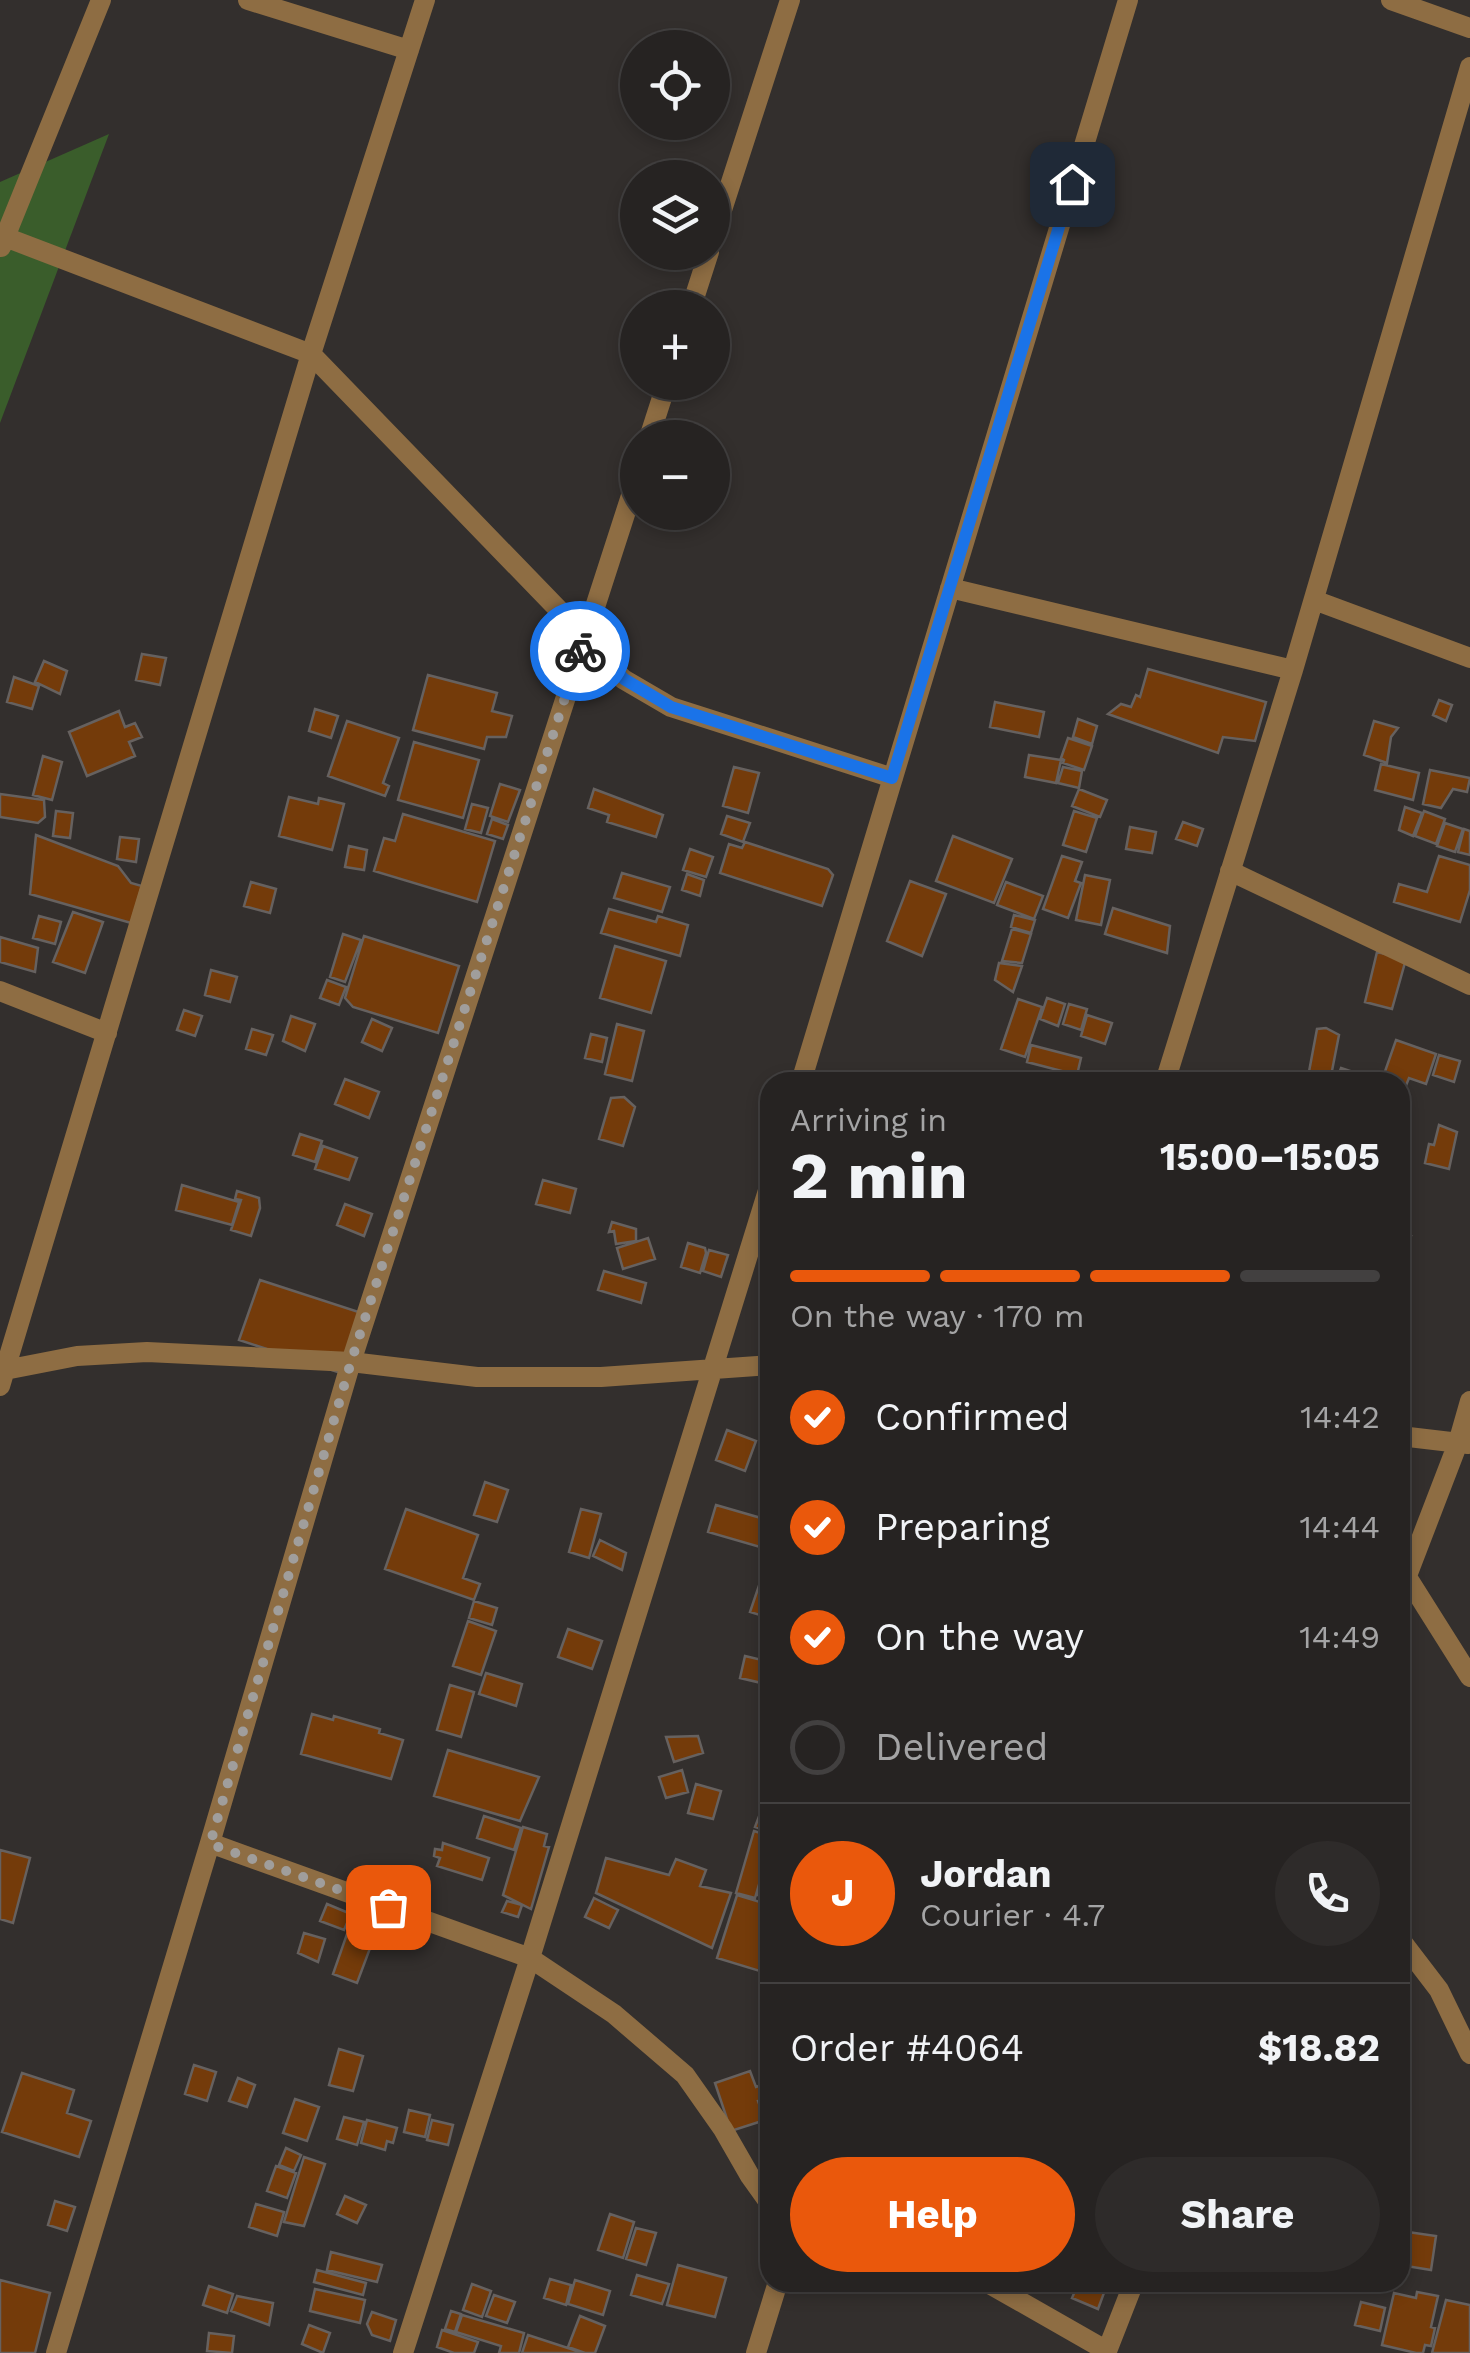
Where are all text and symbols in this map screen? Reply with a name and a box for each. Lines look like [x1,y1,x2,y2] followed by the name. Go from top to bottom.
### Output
[620,30,730,530] map controls
[620,30,730,140] button: locate
[1030,142,1115,227] pin
[1045,157,1100,212] icon: home
[620,160,730,270] button: layers
[620,290,730,400] button: +
[620,420,730,530] button: −
[530,601,630,701] courier
[553,624,608,679] icon: bike
[790,1101,947,1139] text: Arriving in
[1160,1135,1380,1179] text: 15:00–15:05
[790,1138,968,1214] text: 2 min
[790,1297,1085,1335] text: On the way · 170 m
[790,1390,845,1445] icon: check
[875,1395,1070,1439] text: Confirmed
[1300,1398,1380,1436] text: 14:42
[790,1500,845,1555] icon: check
[875,1505,1050,1549] text: Preparing
[1299,1508,1380,1546] text: 14:44
[790,1610,845,1665] icon: check
[875,1615,1084,1659] text: On the way
[1299,1618,1380,1656] text: 14:49
[875,1725,1048,1769] text: Delivered
[1275,1841,1380,1946] button: phone
[920,1852,1052,1896] text: Jordan
[346,1865,431,1950] pin
[831,1871,854,1915] text: J
[361,1880,416,1935] icon: bag
[920,1896,1105,1934] text: Courier · 4.7
[790,2026,1024,2070] text: Order #4064
[1258,2026,1380,2070] text: $18.82
[790,2157,1075,2272] button: Help
[1095,2157,1380,2272] button: Share

